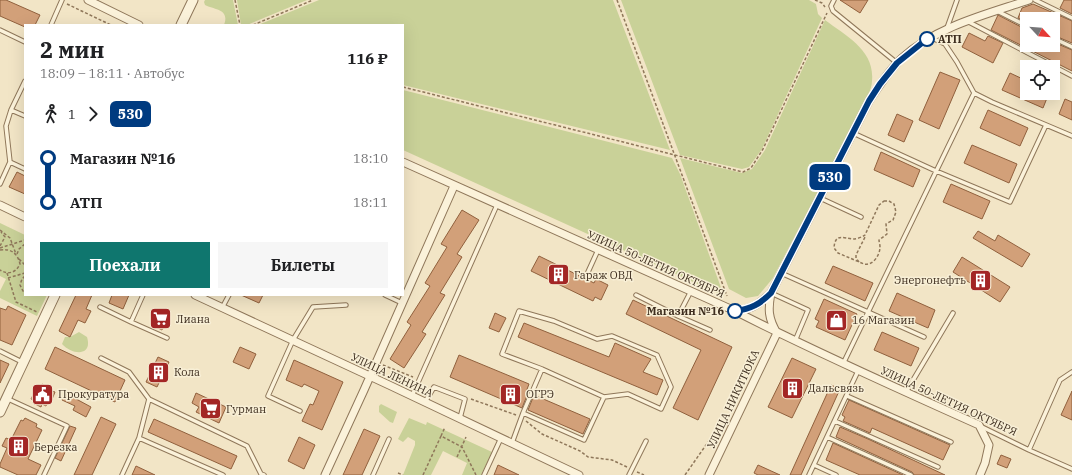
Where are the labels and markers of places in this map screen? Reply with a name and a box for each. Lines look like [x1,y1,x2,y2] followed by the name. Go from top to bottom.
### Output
[919,31,935,47] marker: АТП
[938,32,962,46] place label: АТП
[545,262,571,288] building icon: Гараж ОВД
[968,267,994,293] building icon: Энергонефть
[574,268,633,282] place label: Гараж ОВД
[894,273,966,287] place label: Энергонефть
[727,303,743,319] marker: Магазин №16
[647,304,724,318] place label: Магазин №16
[148,306,174,332] supermarket icon: Лиана
[823,307,849,333] shop icon: 16 Магазин
[176,312,210,326] place label: Лиана
[852,313,915,327] place label: 16 Магазин
[145,359,171,385] building icon: Кола
[174,365,200,379] place label: Кола
[779,375,805,401] building icon: Дальсвязь
[30,381,56,407] public building icon: Прокуратура
[498,381,524,407] building icon: ОГРЭ
[808,381,864,395] place label: Дальсвязь
[58,387,129,401] place label: Прокуратура
[526,387,554,401] place label: ОГРЭ
[198,396,224,422] supermarket icon: Гурман
[226,402,266,416] place label: Гурман
[6,434,32,460] building icon: Березка
[34,440,77,454] place label: Березка

